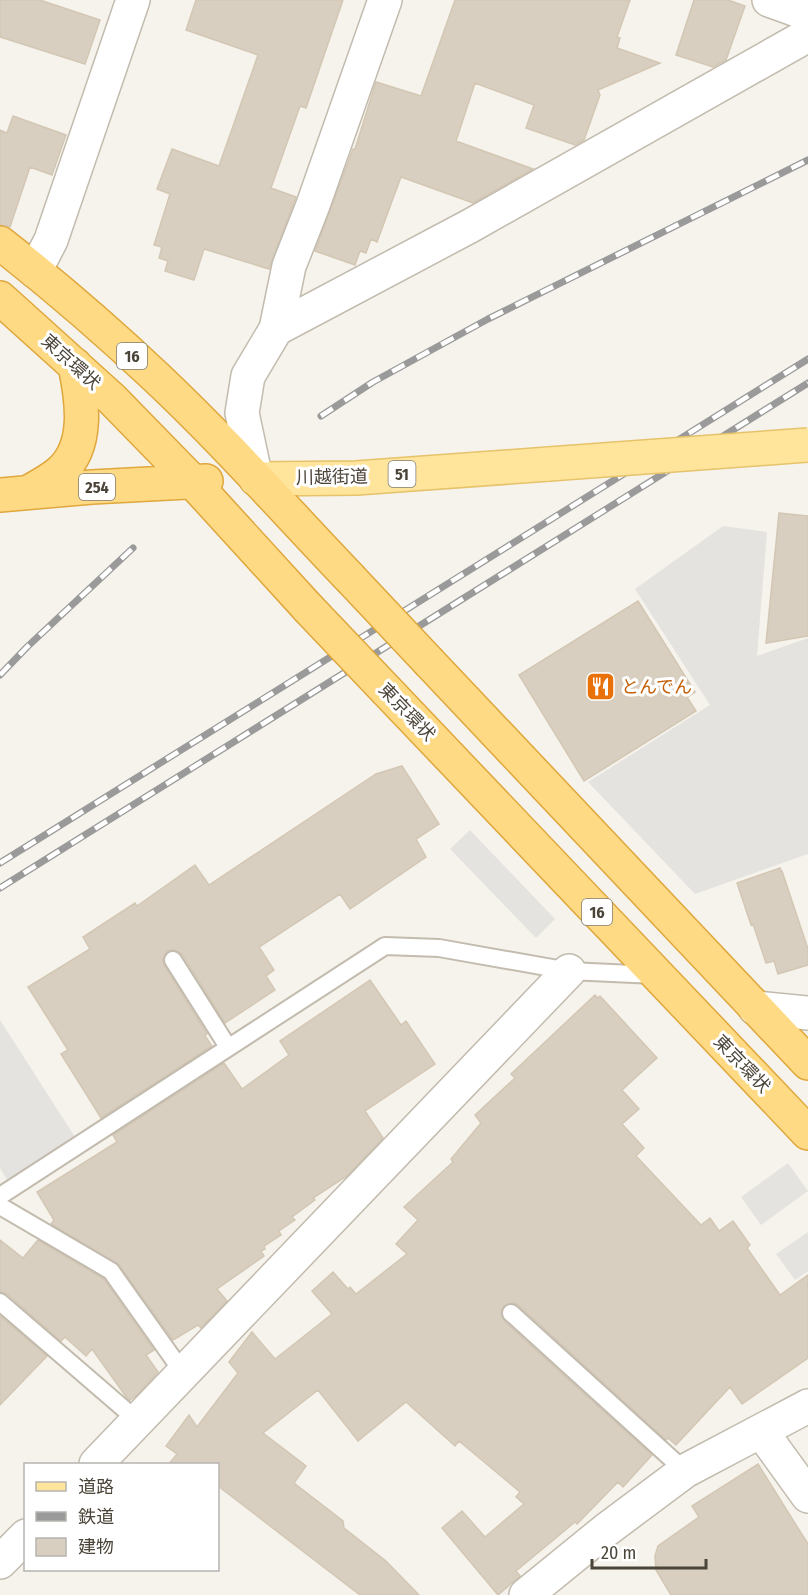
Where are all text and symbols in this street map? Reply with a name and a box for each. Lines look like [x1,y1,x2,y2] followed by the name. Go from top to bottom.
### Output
[37,330,105,394] street label: 東京環状
[117,343,147,369] road number: 16
[388,461,416,487] road number: 51
[296,465,368,489] street label: 川越街道
[79,474,115,500] road number: 254
[584,671,616,703] restaurant icon: とんでん
[621,676,692,698] place label: とんでん
[374,678,440,746] street label: 東京環状
[582,899,612,925] road number: 16
[709,1030,775,1098] street label: 東京環状
[24,1463,219,1571] legend
[78,1476,114,1498] text: 道路
[78,1506,114,1528] text: 鉄道
[592,1532,706,1570] scale bar
[78,1536,114,1558] text: 建物
[601,1542,636,1564] text: 20 m

